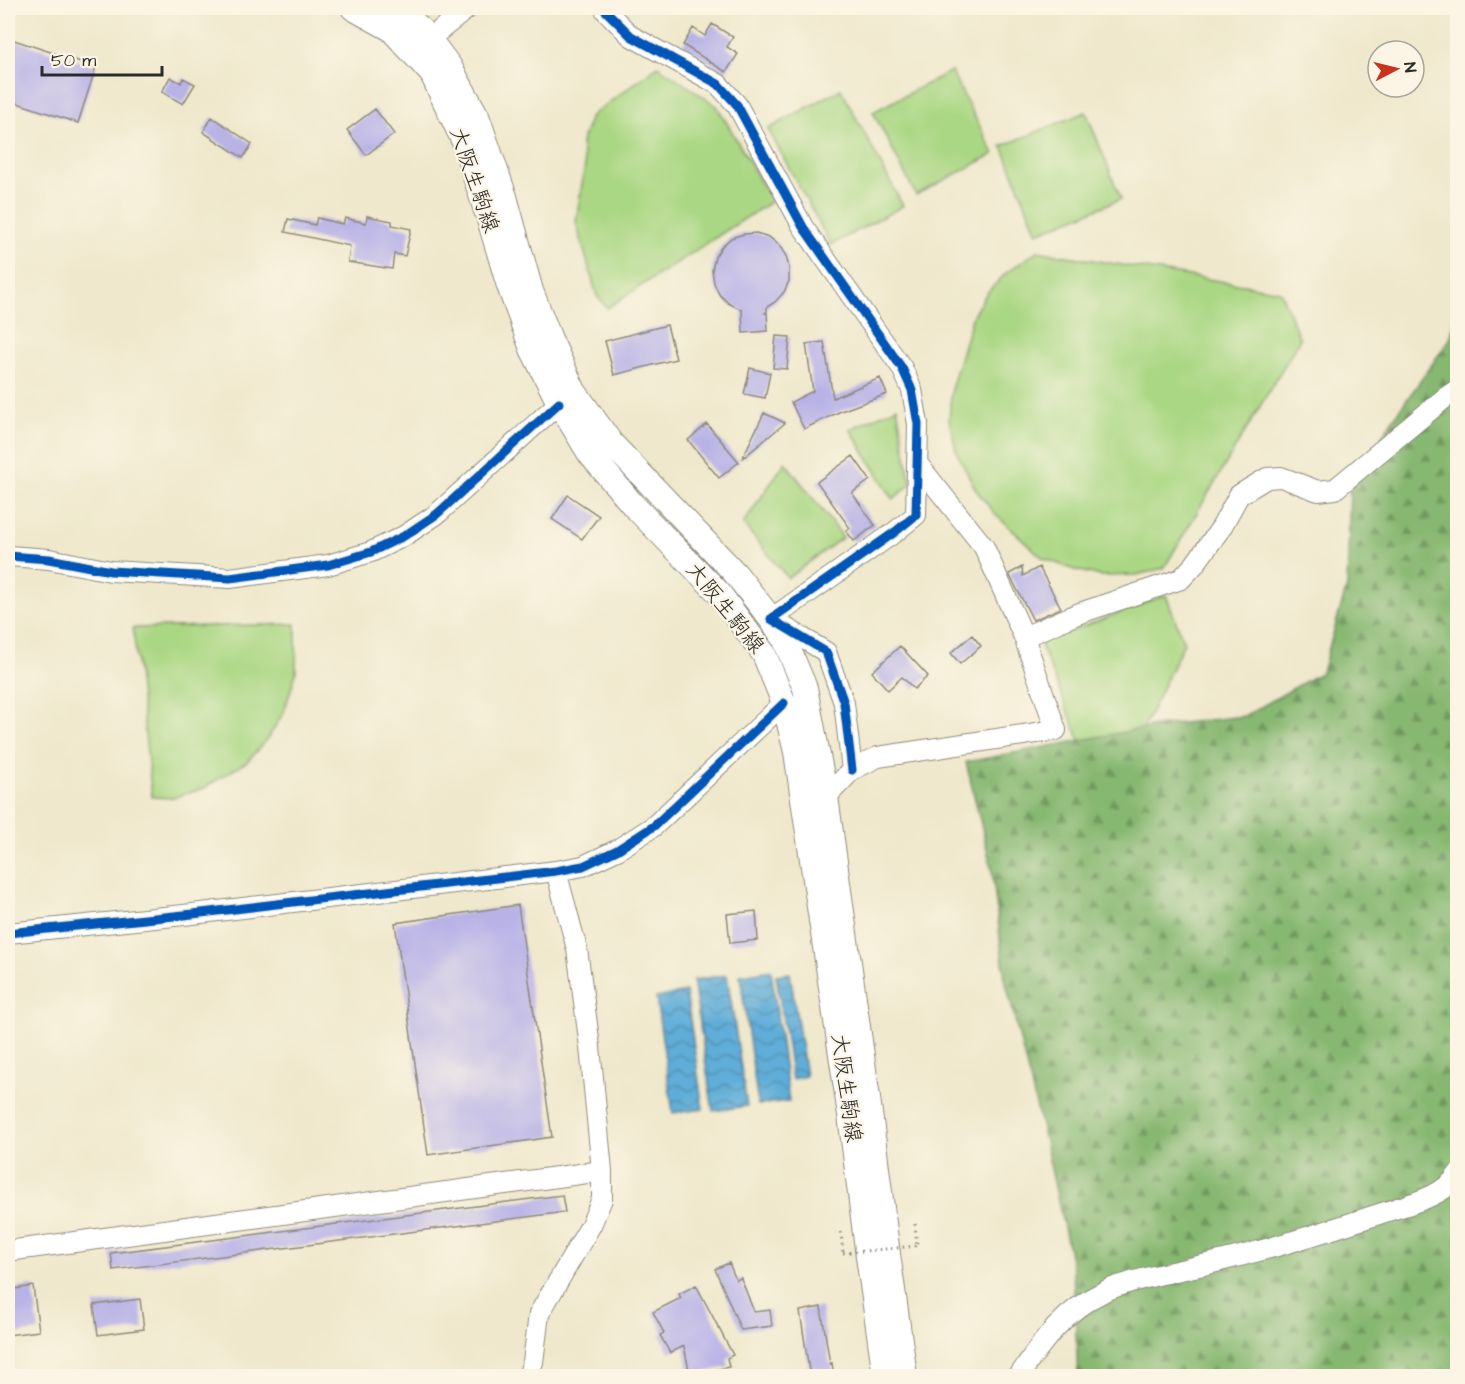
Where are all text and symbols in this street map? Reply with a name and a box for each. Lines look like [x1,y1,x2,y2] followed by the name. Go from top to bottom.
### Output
[42,39,162,77] scale bar
[1366,39,1426,99] north arrow
[51,48,96,73] text: 50 m
[1398,61,1421,74] text: N
[441,123,507,237] street label: 大阪生駒線
[678,555,772,661] street label: 大阪生駒線
[823,1031,869,1145] street label: 大阪生駒線

